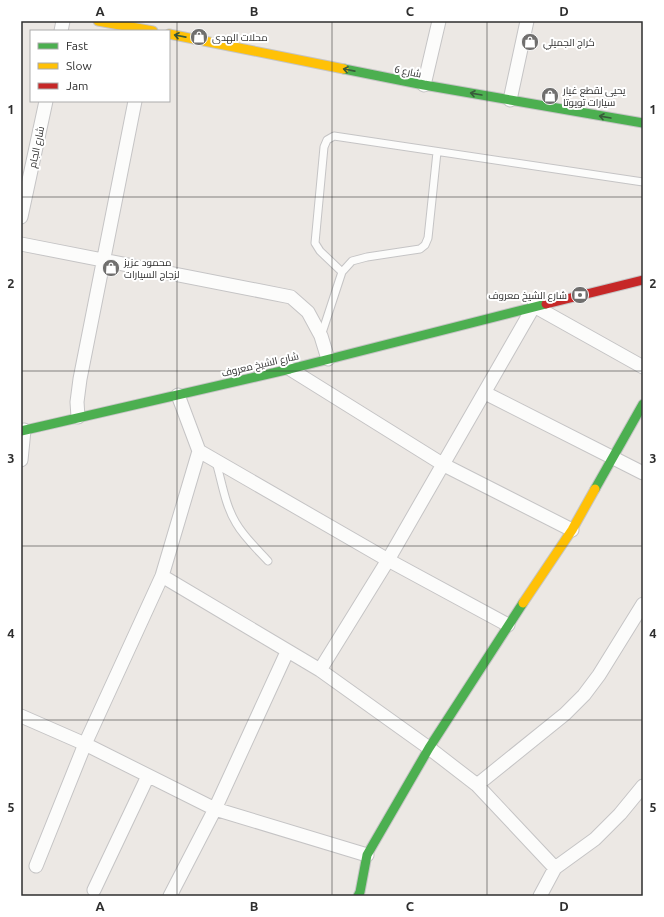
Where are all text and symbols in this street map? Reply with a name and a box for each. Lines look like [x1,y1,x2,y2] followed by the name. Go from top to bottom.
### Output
[95,4,105,18] text: A
[250,4,259,18] text: B
[406,4,415,18] text: C
[559,4,569,18] text: D
[189,27,209,47] shop icon: محلات الهدى
[30,30,170,102] legend
[174,32,187,40] one-way arrow
[212,32,268,44] place label: محلات الهدى
[520,32,540,52] shop icon: كراج الجميلي
[543,37,595,50] place label: كراج الجميلي
[66,39,88,52] text: Fast
[66,59,92,72] text: Slow
[393,63,422,80] street label: شارع 6
[343,66,356,74] one-way arrow
[66,79,88,92] text: Jam
[562,85,626,108] place label: يحيى لقطع غيار سيارات تويوتا
[540,86,560,106] shop icon: يحيى لقطع غيار سيارات تويوتا
[470,90,483,98] one-way arrow
[7,102,15,116] text: 1
[649,102,657,116] text: 1
[598,113,611,121] one-way arrow
[27,125,48,169] street label: شارع الجام
[123,257,180,281] place label: محمود عزيز لزجاج السيارات
[101,258,121,278] shop icon: محمود عزيز لزجاج السيارات
[7,276,15,290] text: 2
[649,276,657,290] text: 2
[570,285,590,305] bank icon: شارع الشيخ معروف
[488,290,567,302] place label: شارع الشيخ معروف
[220,350,300,380] street label: شارع الشيخ معروف
[7,451,15,465] text: 3
[649,451,657,465] text: 3
[7,626,15,640] text: 4
[649,626,657,640] text: 4
[7,800,15,814] text: 5
[649,800,657,814] text: 5
[95,899,105,913] text: A
[250,899,259,913] text: B
[406,899,415,913] text: C
[559,899,569,913] text: D

